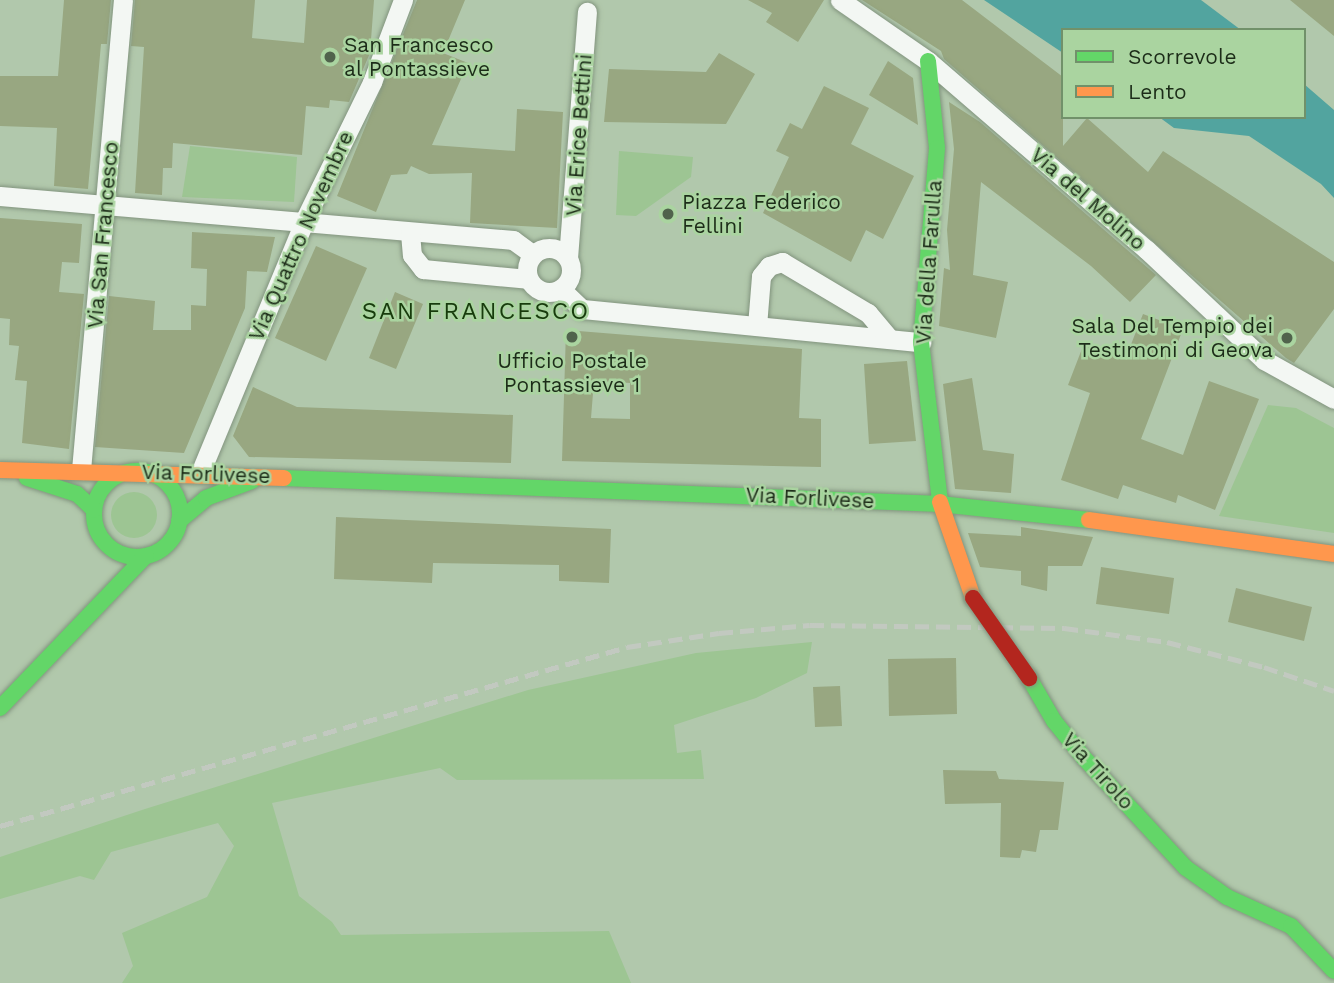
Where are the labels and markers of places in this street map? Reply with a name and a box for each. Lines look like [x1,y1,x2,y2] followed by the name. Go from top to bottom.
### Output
[344,32,494,82] place label: San Francesco al Pontassieve
[322,49,338,65] marker: San Francesco al Pontassieve
[682,189,841,239] place label: Piazza Federico Fellini
[660,206,676,222] marker: Piazza Federico Fellini
[1070,313,1273,363] place label: Sala Del Tempio dei Testimoni di Geova
[564,329,580,345] marker: Ufficio Postale Pontassieve 1
[1279,330,1295,346] marker: Sala Del Tempio dei Testimoni di Geova
[497,348,647,398] place label: Ufficio Postale Pontassieve 1

